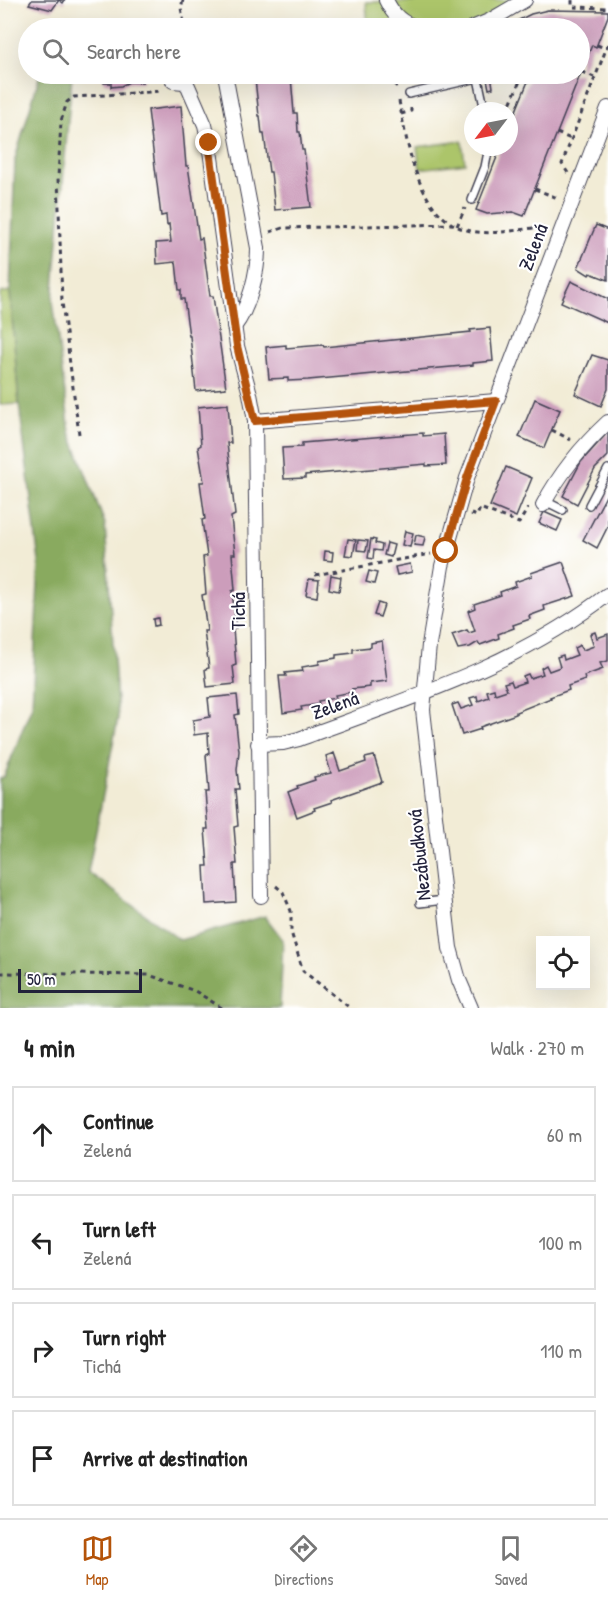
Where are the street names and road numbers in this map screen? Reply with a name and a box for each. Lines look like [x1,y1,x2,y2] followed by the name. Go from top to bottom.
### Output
[511,219,554,274] street label: Zelená
[224,592,251,630] street label: Tichá
[308,684,362,725] street label: Zelená
[400,808,437,902] street label: Nezábudková

